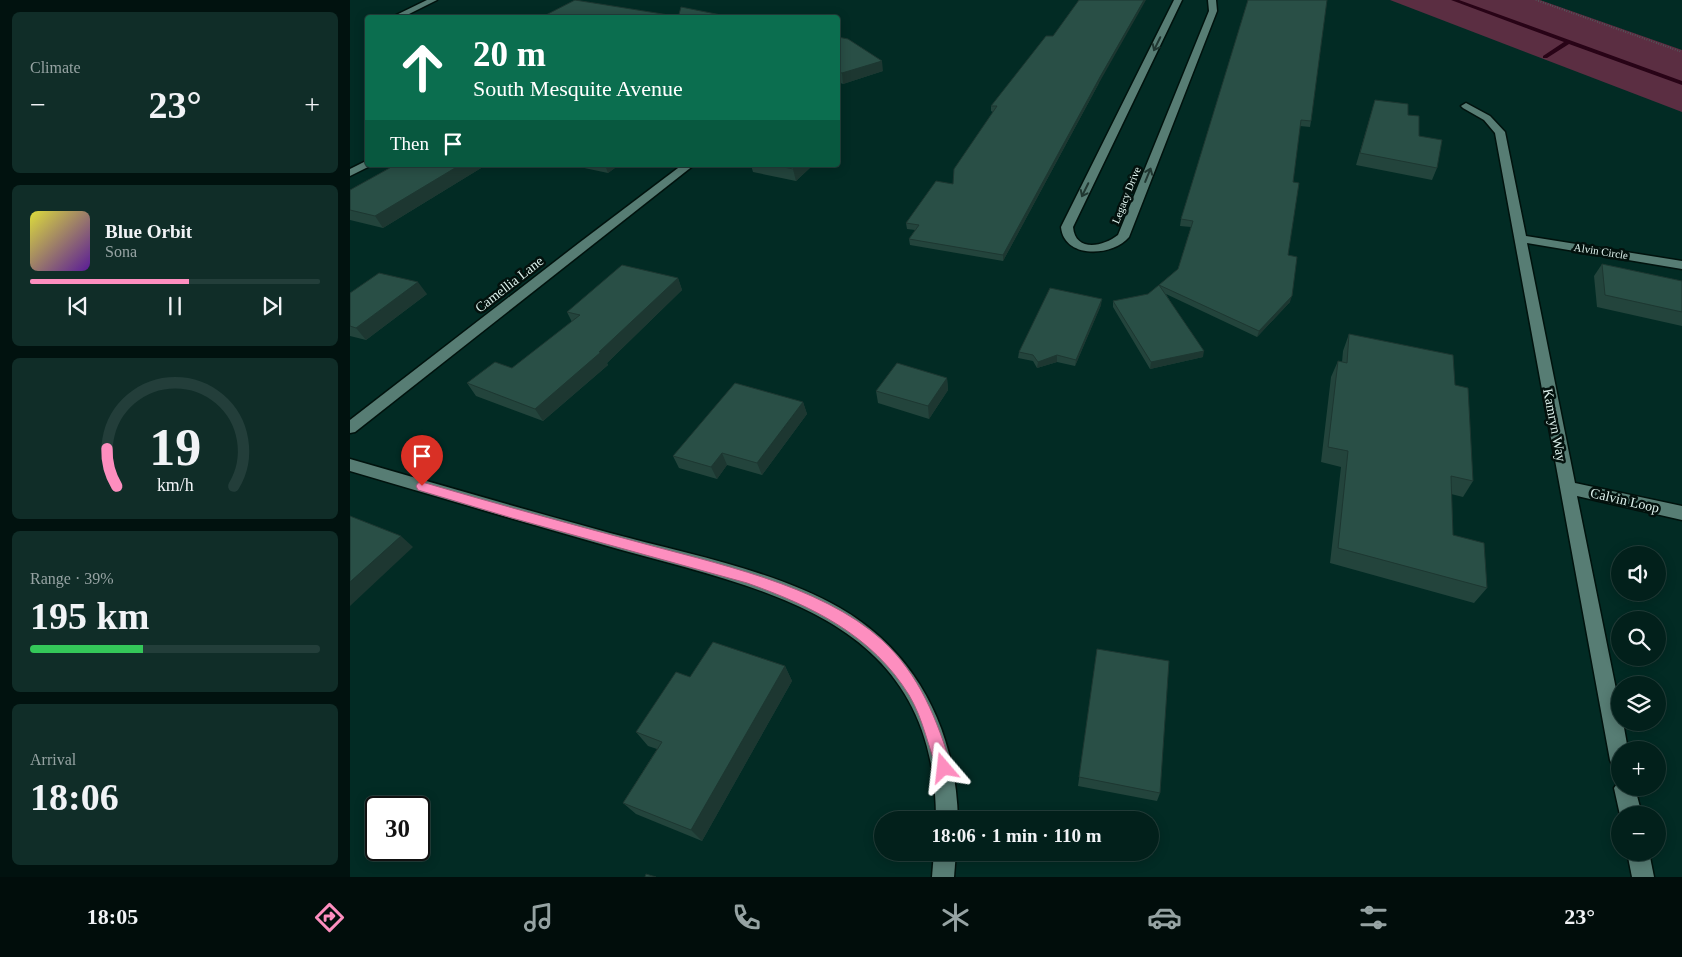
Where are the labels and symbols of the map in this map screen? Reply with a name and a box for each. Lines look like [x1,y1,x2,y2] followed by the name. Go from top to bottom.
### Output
[1152,36,1161,51] one-way arrow
[1109,165,1143,225] street label: Legacy Drive
[1143,168,1153,183] one-way arrow
[1080,182,1090,197] one-way arrow
[1573,241,1629,261] street label: Alvin Circle
[472,253,546,316] street label: Camellia Lane
[1540,387,1569,463] street label: Kamryn Way
[401,435,443,486] pin
[1589,485,1661,516] street label: Calvin Loop
[917,741,969,793] position arrow
[365,796,430,861] speed limit sign: 30

